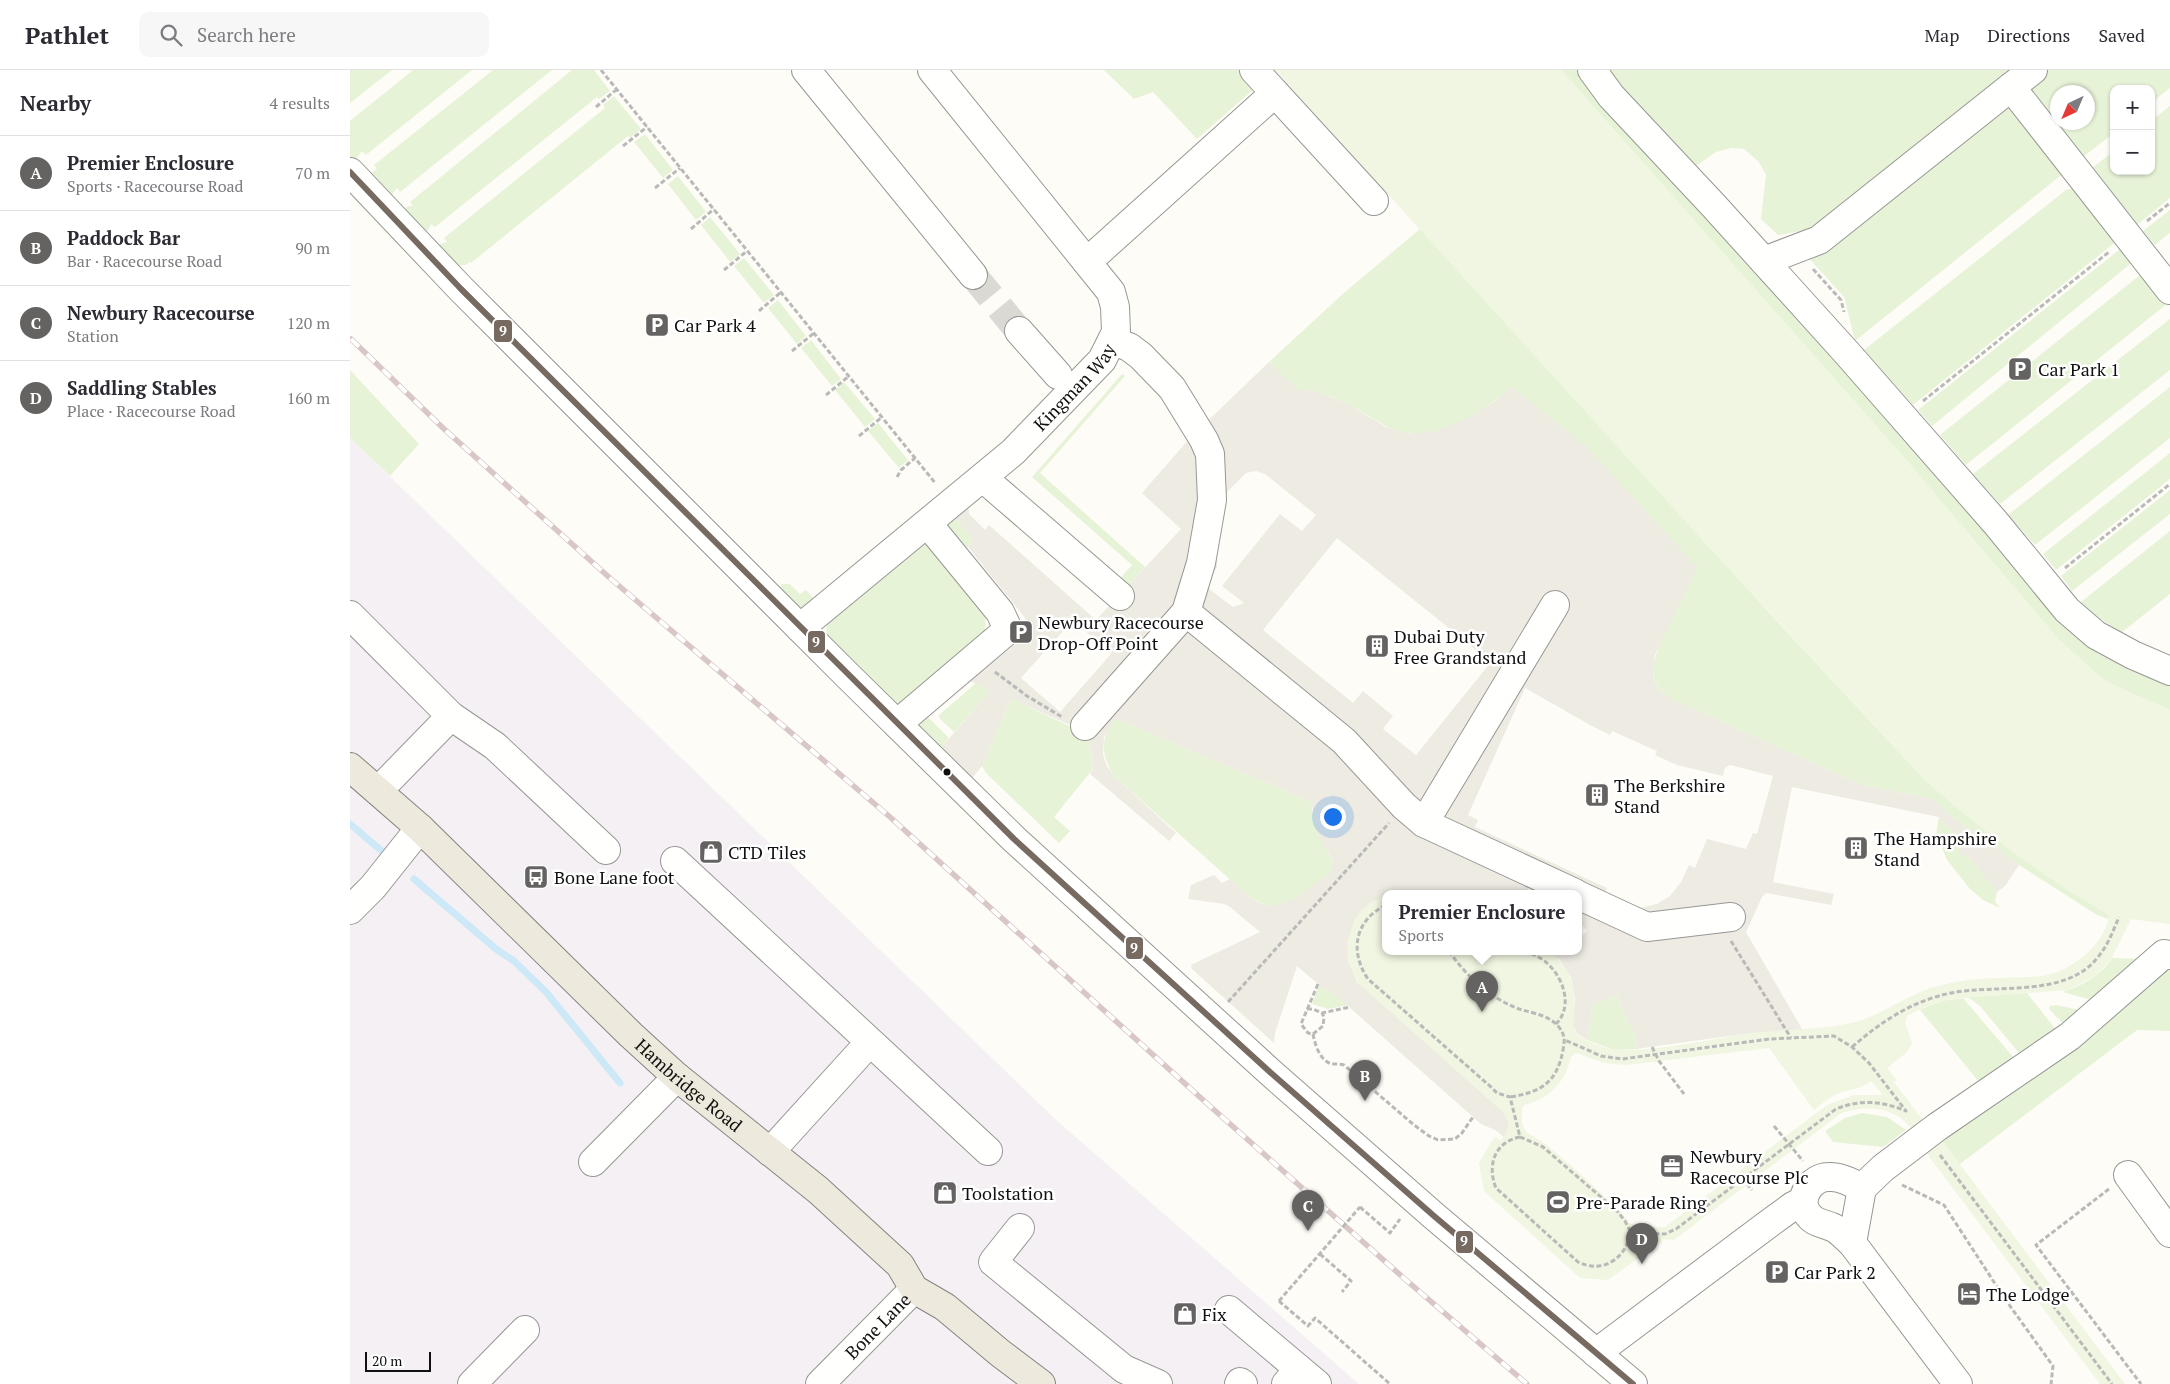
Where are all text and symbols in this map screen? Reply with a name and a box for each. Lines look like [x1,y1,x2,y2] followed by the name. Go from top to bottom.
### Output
[139,12,489,57] search box
[25,19,109,51] text: Pathlet
[157,21,185,49] icon: search
[197,22,296,47] text: Search here
[1924,23,1959,47] text: Map
[1987,23,2070,47] text: Directions
[2098,23,2145,47] text: Saved
[2050,85,2095,130] north arrow
[2110,85,2155,175] map controls
[2110,85,2155,130] button: +
[20,89,91,117] text: Nearby
[270,92,330,114] text: 4 results
[2110,130,2155,175] button: −
[67,150,234,175] text: Premier Enclosure
[30,162,42,184] text: A
[295,162,330,184] text: 70 m
[67,175,244,197] text: Sports · Racecourse Road
[67,225,180,250] text: Paddock Bar
[31,237,41,259] text: B
[295,237,330,259] text: 90 m
[67,250,222,272] text: Bar · Racecourse Road
[67,300,255,325] text: Newbury Racecourse
[31,312,41,334] text: C
[287,312,330,334] text: 120 m
[644,312,670,338] parking icon: Car Park 4
[674,313,756,337] place label: Car Park 4
[493,319,513,343] line badge: 9
[499,321,507,340] text: 9
[67,325,119,347] text: Station
[1028,339,1121,436] street label: Kingman Way
[2007,356,2033,382] parking icon: Car Park 1
[2038,357,2120,381] place label: Car Park 1
[67,375,217,400] text: Saddling Stables
[30,387,42,409] text: D
[287,387,330,409] text: 160 m
[67,400,236,422] text: Place · Racecourse Road
[1038,610,1204,655] place label: Newbury Racecourse Drop-Off Point
[1008,619,1034,645] parking icon: Newbury Racecourse Drop-Off Point
[1394,624,1527,669] place label: Dubai Duty Free Grandstand
[807,630,826,654] line badge: 9
[812,632,820,651] text: 9
[1364,633,1390,659] building icon: Dubai Duty Free Grandstand
[942,767,952,777] unlabelled marker
[1614,773,1725,818] place label: The Berkshire Stand
[1584,782,1610,808] building icon: The Berkshire Stand
[1320,804,1346,830] your location
[1874,826,1997,871] place label: The Hampshire Stand
[1843,835,1869,861] building icon: The Hampshire Stand
[698,839,724,865] shop icon: CTD Tiles
[728,840,806,864] place label: CTD Tiles
[523,864,549,890] bus stop icon: Bone Lane foot
[554,865,675,889] place label: Bone Lane foot
[1382,890,1582,955] popup
[1398,899,1566,924] text: Premier Enclosure
[1398,924,1444,946] text: Sports
[1125,936,1144,960] line badge: 9
[1130,938,1138,957] text: 9
[1466,971,1498,1012] pin: A
[630,1033,748,1137] street label: Hambridge Road
[1349,1060,1381,1101] pin: B
[1690,1144,1809,1189] place label: Newbury Racecourse Plc
[1659,1153,1685,1179] office icon: Newbury Racecourse Plc
[932,1180,958,1206] shop icon: Toolstation
[962,1181,1054,1205] place label: Toolstation
[1545,1189,1571,1215] sports icon: Pre-Parade Ring
[1292,1190,1324,1231] pin: C
[1576,1190,1707,1214] place label: Pre-Parade Ring
[1626,1223,1658,1264] pin: D
[1455,1230,1474,1254] line badge: 9
[1460,1231,1468,1250] text: 9
[1764,1259,1790,1285] parking icon: Car Park 2
[1794,1260,1876,1284] place label: Car Park 2
[1956,1281,1982,1307] hotel icon: The Lodge
[1986,1282,2069,1306] place label: The Lodge
[840,1287,916,1364] street label: Bone Lane
[1172,1301,1198,1327] shop icon: Fix
[1202,1302,1227,1326] place label: Fix
[365,1349,431,1372] scale bar
[372,1351,402,1370] text: 20 m

